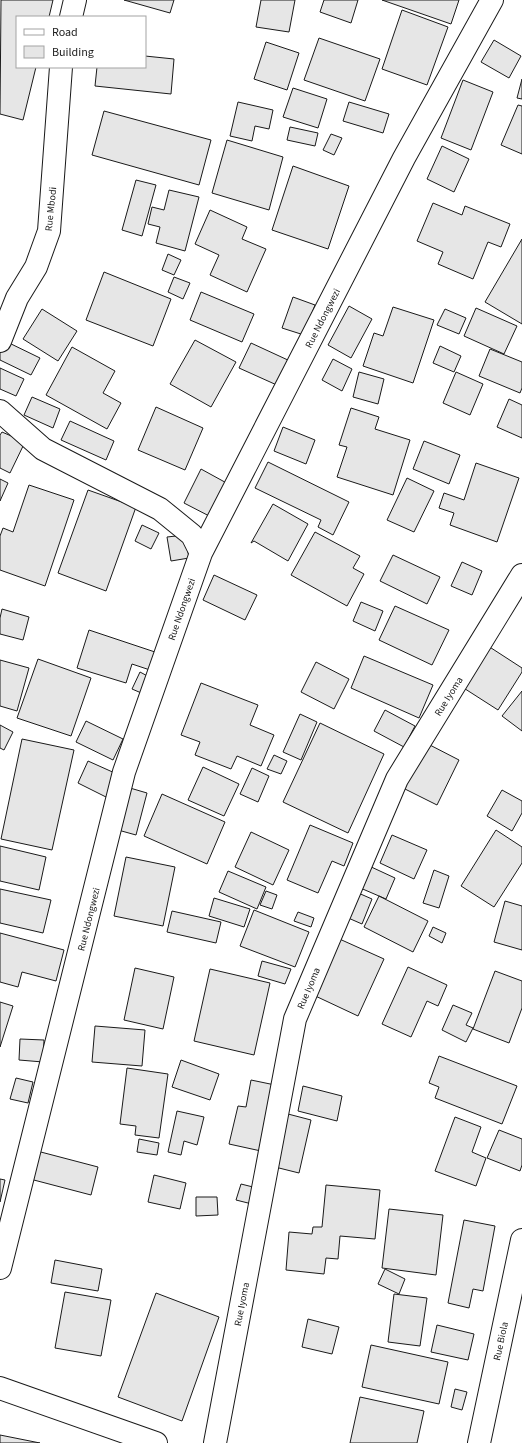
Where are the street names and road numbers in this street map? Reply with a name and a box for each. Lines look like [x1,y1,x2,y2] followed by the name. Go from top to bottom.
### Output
[42,186,60,232] street label: Rue Mbodi
[302,286,344,351] street label: Rue Ndongwezi
[165,576,199,642] street label: Rue Ndongwezi
[431,674,466,719] street label: Rue Iyoma
[74,886,104,952] street label: Rue Ndongwezi
[294,965,324,1011] street label: Rue Iyoma
[231,1281,253,1327] street label: Rue Iyoma
[490,1320,512,1362] street label: Rue Biola

